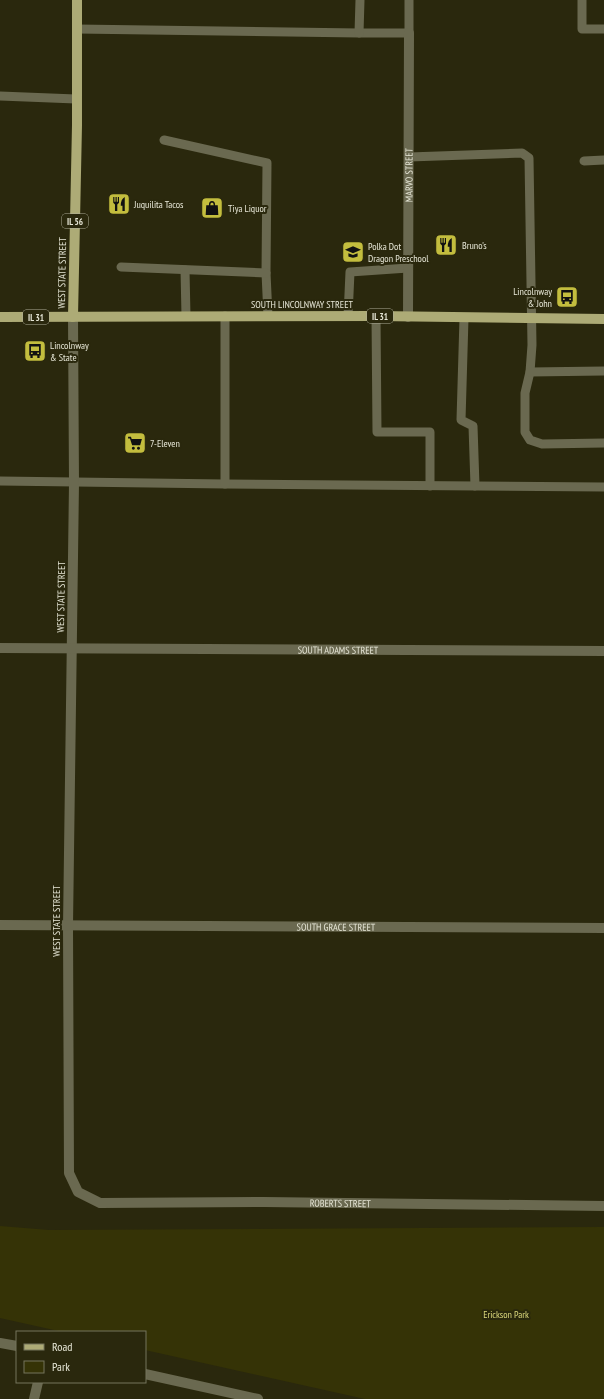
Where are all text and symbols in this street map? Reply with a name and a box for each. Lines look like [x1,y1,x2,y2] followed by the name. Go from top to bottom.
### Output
[402,147,415,202] street label: MARVO STREET
[106,191,132,217] restaurant icon: Juquilita Tacos
[199,195,225,221] shop icon: Tiya Liquor
[133,198,184,211] place label: Juquilita Tacos
[228,202,267,215] place label: Tiya Liquor
[62,214,88,228] road number: IL 56
[433,232,459,258] restaurant icon: Bruno's
[55,237,69,309] street label: WEST STATE STREET
[340,239,366,265] school or university icon: Polka Dot Dragon Preschool
[462,239,487,252] place label: Bruno's
[368,240,429,265] place label: Polka Dot Dragon Preschool
[554,284,580,310] bus stop icon: Lincolnway & John
[513,285,552,310] place label: Lincolnway & John
[251,298,353,311] street label: SOUTH LINCOLNWAY STREET
[367,309,393,323] road number: IL 31
[23,310,49,324] road number: IL 31
[22,338,48,364] bus stop icon: Lincolnway & State
[50,339,89,364] place label: Lincolnway & State
[122,430,148,456] supermarket icon: 7-Eleven
[150,437,180,450] place label: 7-Eleven
[54,561,68,633] street label: WEST STATE STREET
[298,643,379,656] street label: SOUTH ADAMS STREET
[50,885,63,957] street label: WEST STATE STREET
[297,920,376,933] street label: SOUTH GRACE STREET
[310,1196,371,1210] street label: ROBERTS STREET
[483,1308,529,1321] park label: Erickson Park
[16,1331,146,1383] legend
[52,1339,72,1354] text: Road
[52,1359,70,1374] text: Park

